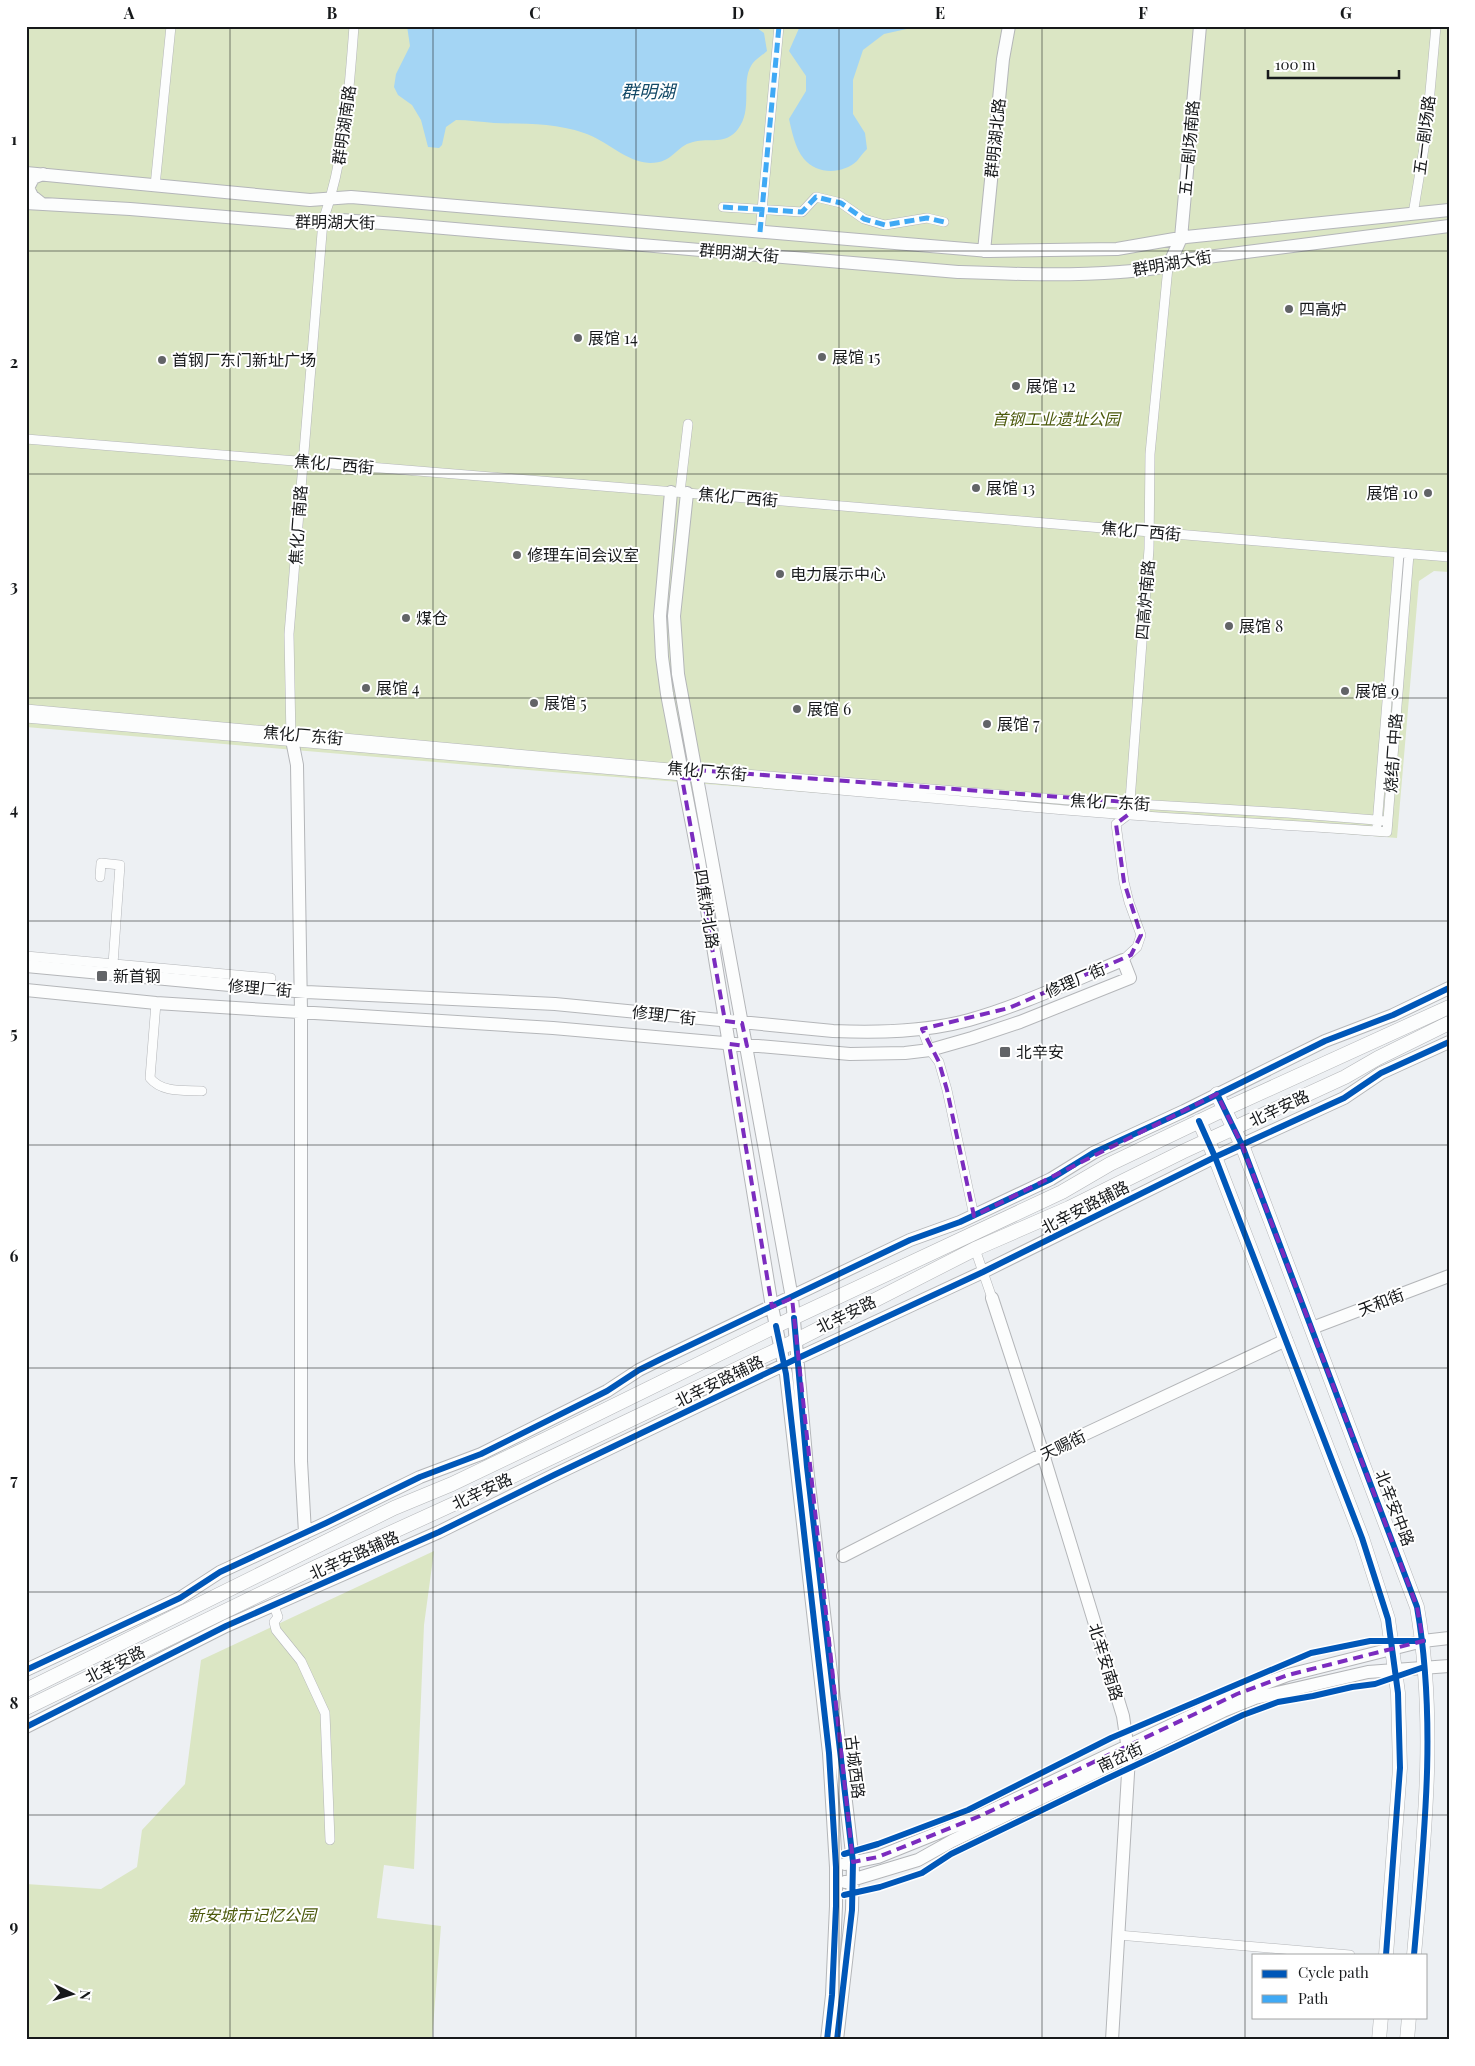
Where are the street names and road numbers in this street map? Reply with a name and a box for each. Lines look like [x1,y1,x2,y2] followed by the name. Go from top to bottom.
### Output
[328,84,359,166] street label: 群明湖南路
[1408,94,1439,176] street label: 五一剧场路
[980,97,1009,179] street label: 群明湖北路
[1174,99,1203,197] street label: 五一剧场南路
[295,210,375,233] street label: 群明湖大街
[698,239,780,266] street label: 群明湖大街
[1131,245,1213,280] street label: 群明湖大街
[293,450,375,477] street label: 焦化厂西街
[697,483,779,510] street label: 焦化厂西街
[284,484,311,566] street label: 焦化厂南路
[1100,517,1182,544] street label: 焦化厂西街
[1131,559,1158,641] street label: 四高炉南路
[1379,712,1406,794] street label: 烧结厂中路
[262,721,344,748] street label: 焦化厂东街
[666,757,748,784] street label: 焦化厂东街
[1070,789,1151,814] street label: 焦化厂东街
[691,868,724,950] street label: 四焦炉北路
[1041,957,1108,1002] street label: 修理厂街
[227,974,293,1001] street label: 修理厂街
[631,1001,697,1028] street label: 修理厂街
[1245,1085,1312,1131] street label: 北辛安路
[1037,1175,1132,1238] street label: 北辛安路辅路
[1355,1283,1407,1320] street label: 天和街
[812,1290,879,1337] street label: 北辛安路
[671,1350,767,1411] street label: 北辛安路辅路
[1037,1425,1089,1465] street label: 天赐街
[1371,1467,1420,1549] street label: 北辛安中路
[448,1468,515,1514] street label: 北辛安路
[306,1525,402,1584] street label: 北辛安路辅路
[1085,1621,1128,1703] street label: 北辛安南路
[81,1640,148,1687] street label: 北辛安路
[841,1734,870,1800] street label: 古城西路
[1094,1737,1146,1776] street label: 南岔街

